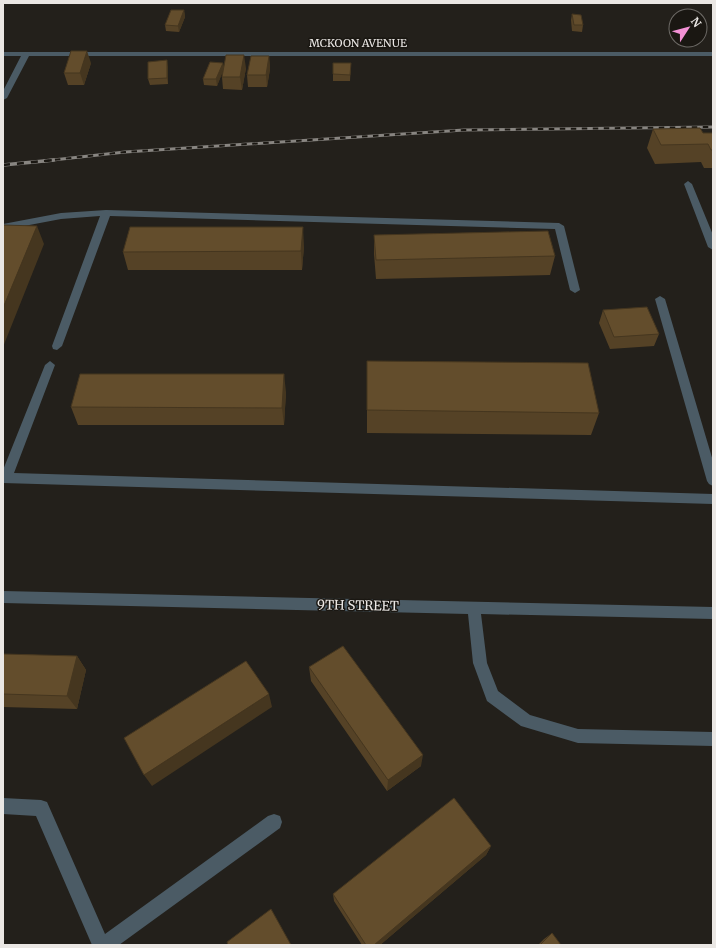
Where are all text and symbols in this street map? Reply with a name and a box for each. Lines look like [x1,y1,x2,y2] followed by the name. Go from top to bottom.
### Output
[668,8,708,48] north arrow
[688,14,704,30] text: N
[309,36,407,50] street label: MCKOON AVENUE
[317,596,399,615] street label: 9TH STREET

